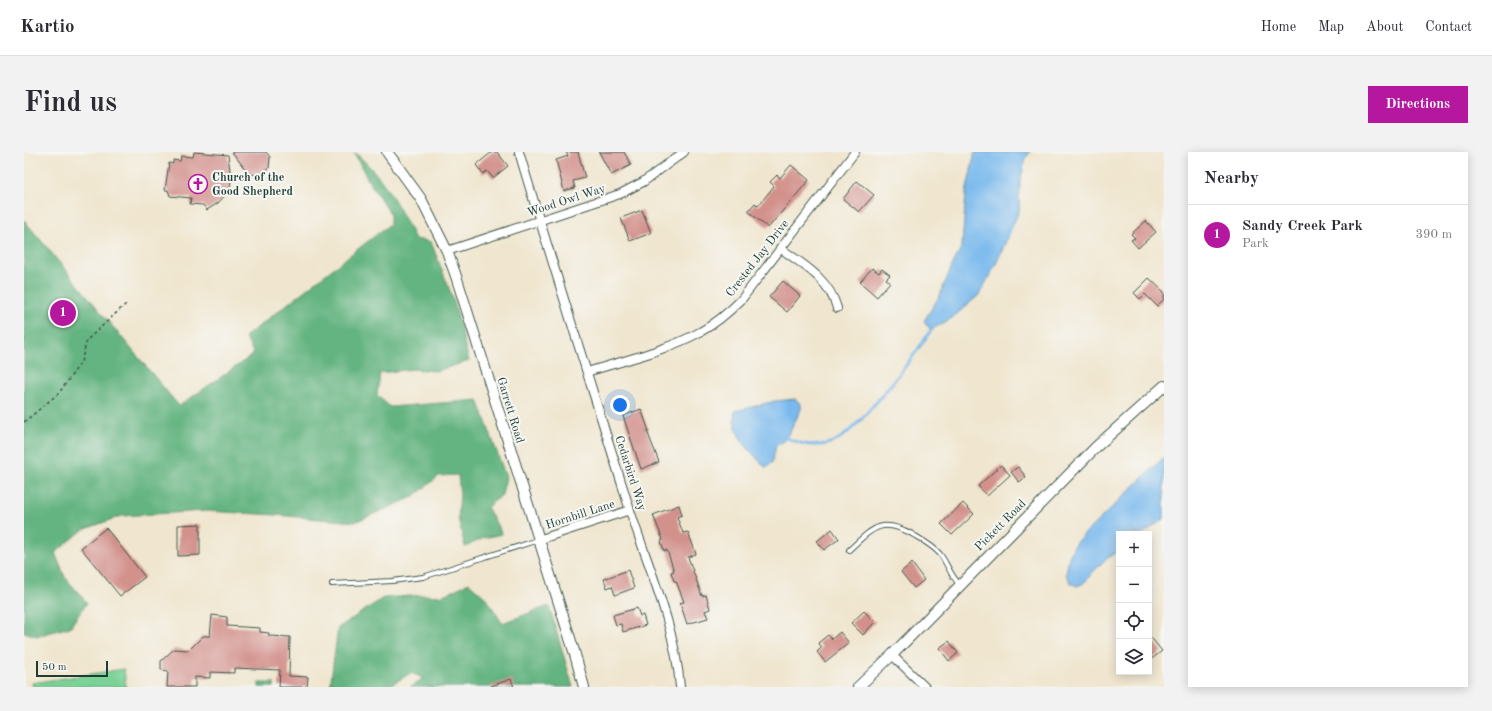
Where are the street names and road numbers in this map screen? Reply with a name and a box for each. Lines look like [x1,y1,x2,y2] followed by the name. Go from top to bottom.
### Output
[526,182,608,219] street label: Wood Owl Way
[724,218,792,299] street label: Crested Jay Drive
[494,376,526,445] street label: Garrett Road
[612,434,648,513] street label: Cedarbird Way
[544,498,617,532] street label: Hornbill Lane
[973,498,1029,554] street label: Pickett Road

